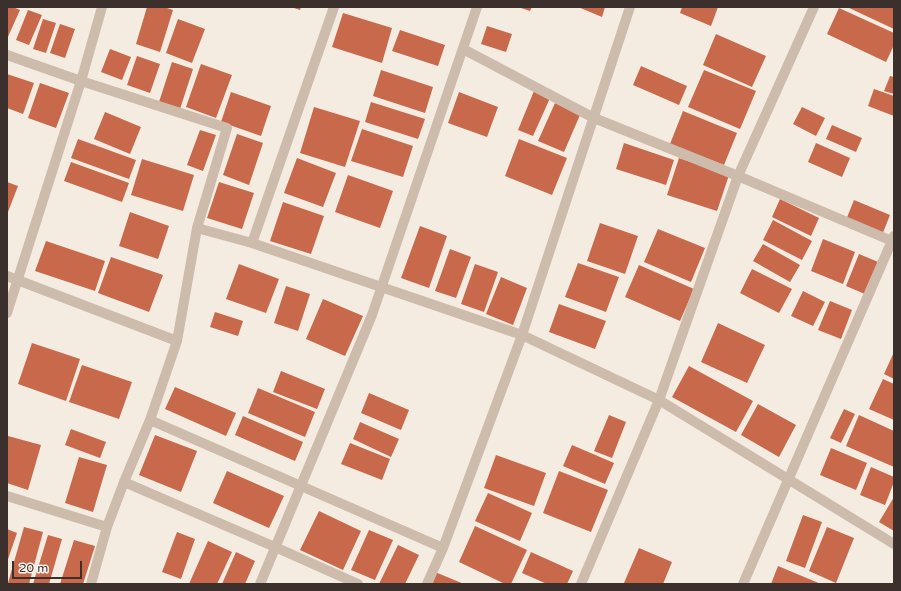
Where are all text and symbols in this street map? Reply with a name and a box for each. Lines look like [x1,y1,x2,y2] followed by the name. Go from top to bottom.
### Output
[14,553,84,579] scale bar
[19,561,48,575] text: 20 m

